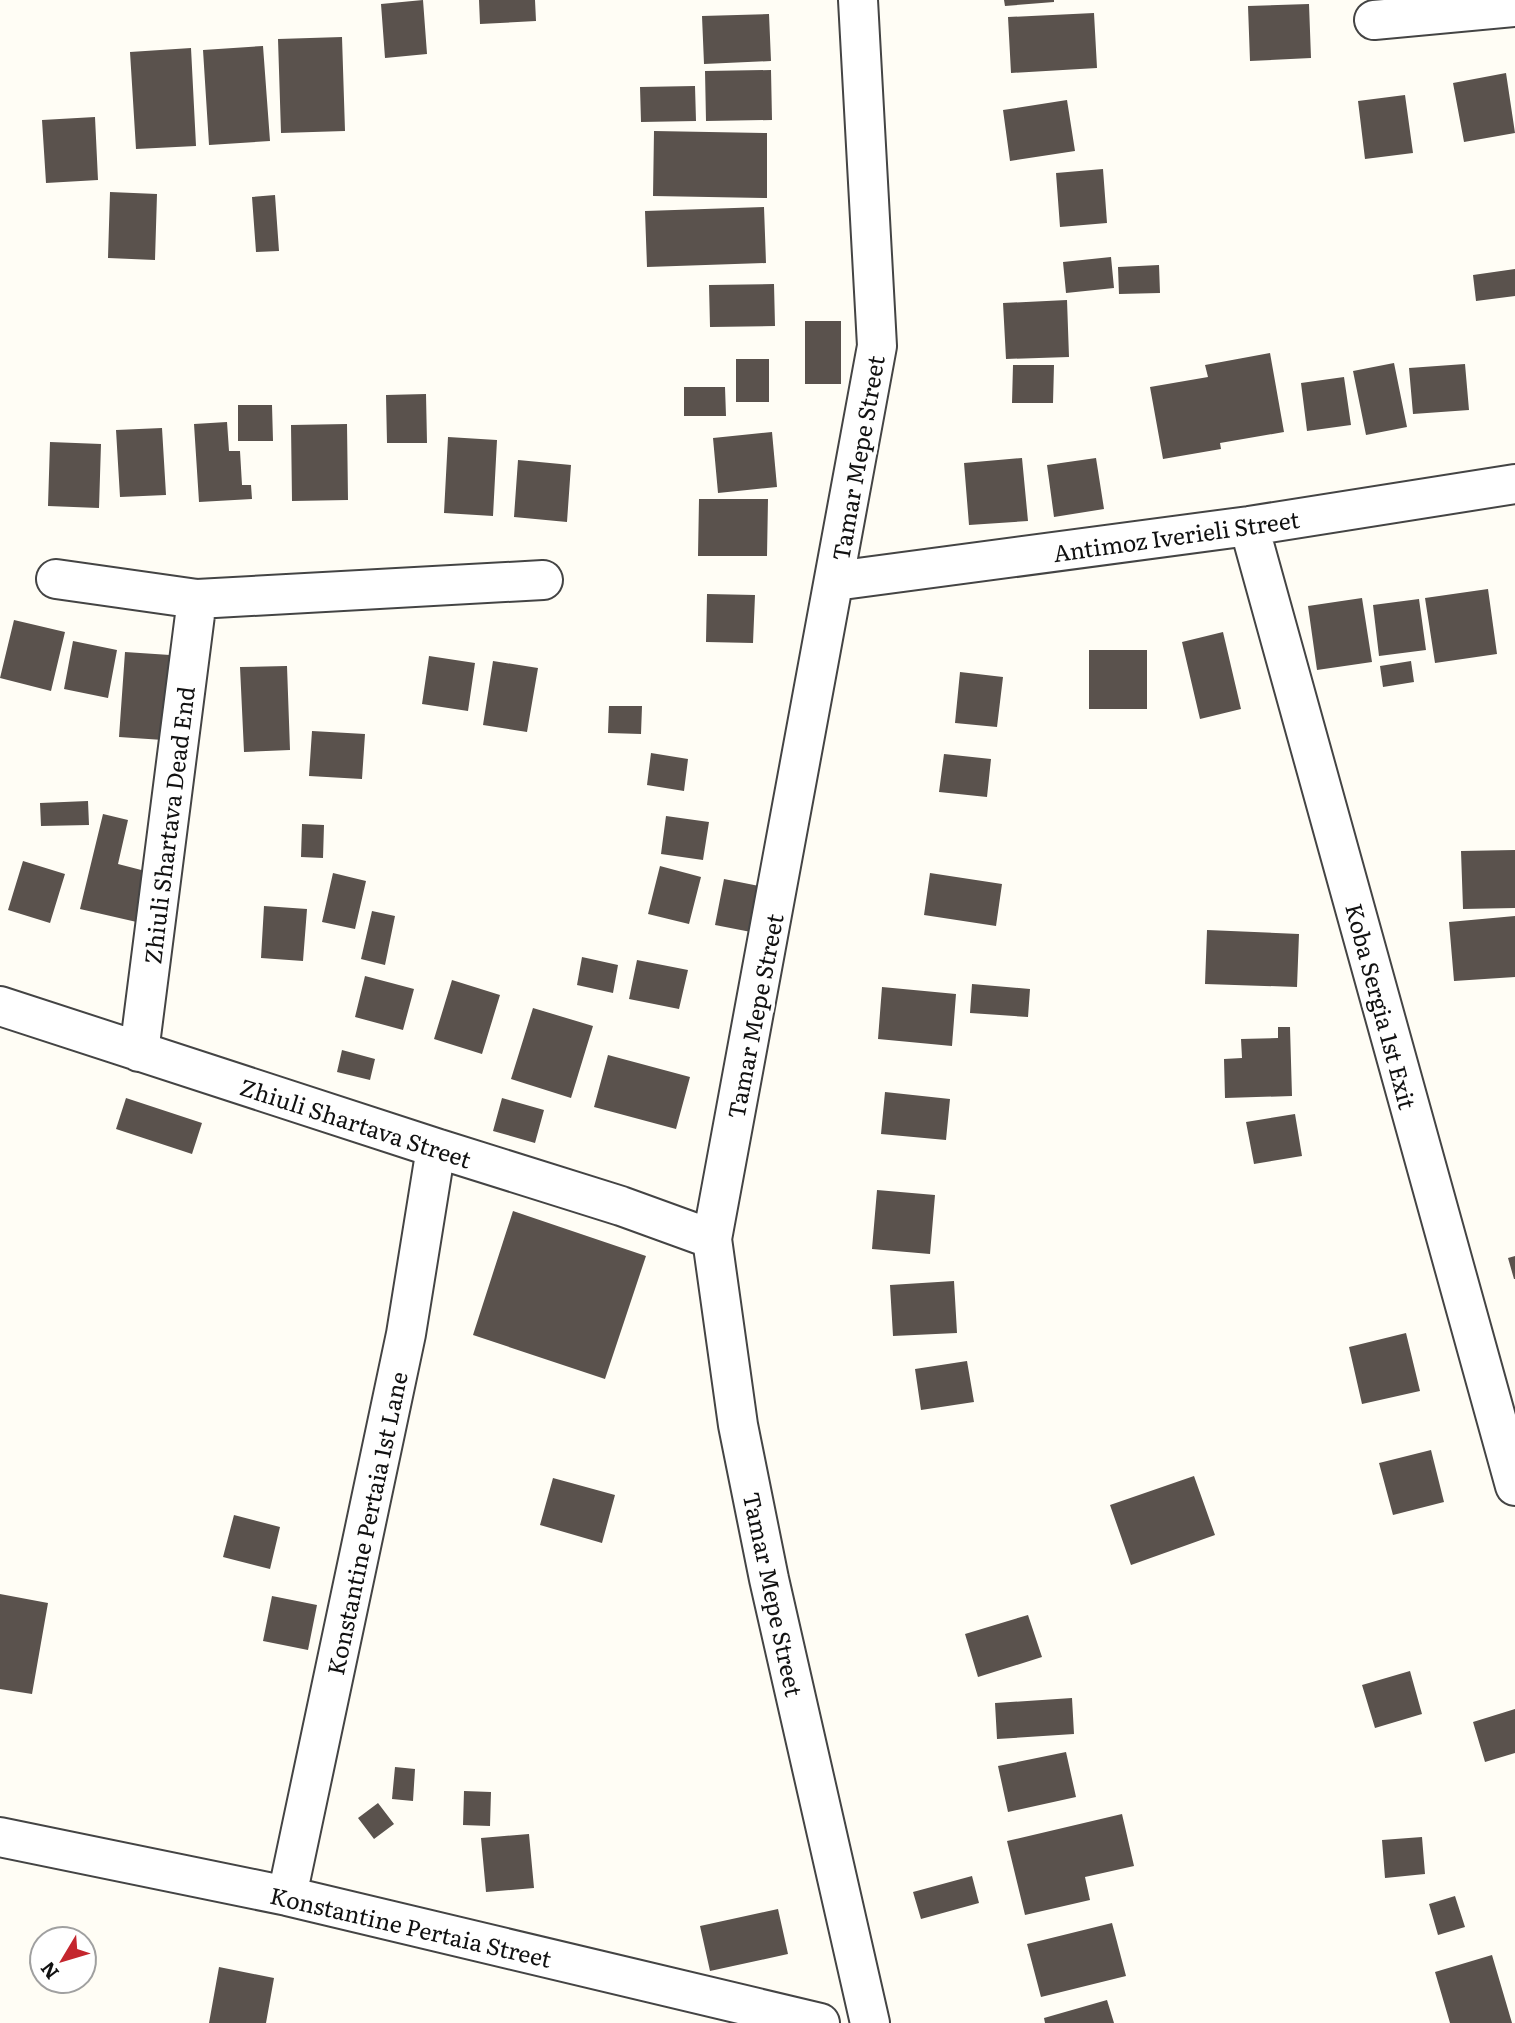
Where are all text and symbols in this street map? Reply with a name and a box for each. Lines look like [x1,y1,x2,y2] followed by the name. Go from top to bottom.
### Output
[822,352,892,564] street label: Tamar Mepe Street
[1051,501,1302,569] street label: Antimoz Iverieli Street
[134,684,202,966] street label: Zhiuli Shartava Dead End
[1338,899,1426,1113] street label: Koba Sergia 1st Exit
[717,910,791,1122] street label: Tamar Mepe Street
[236,1069,477,1176] street label: Zhiuli Shartava Street
[317,1368,415,1678] street label: Konstantine Pertaia 1st Lane
[736,1489,812,1700] street label: Tamar Mepe Street
[267,1877,556,1975] street label: Konstantine Pertaia Street
[28,1925,98,1995] north arrow
[33,1956,65,1986] text: N

